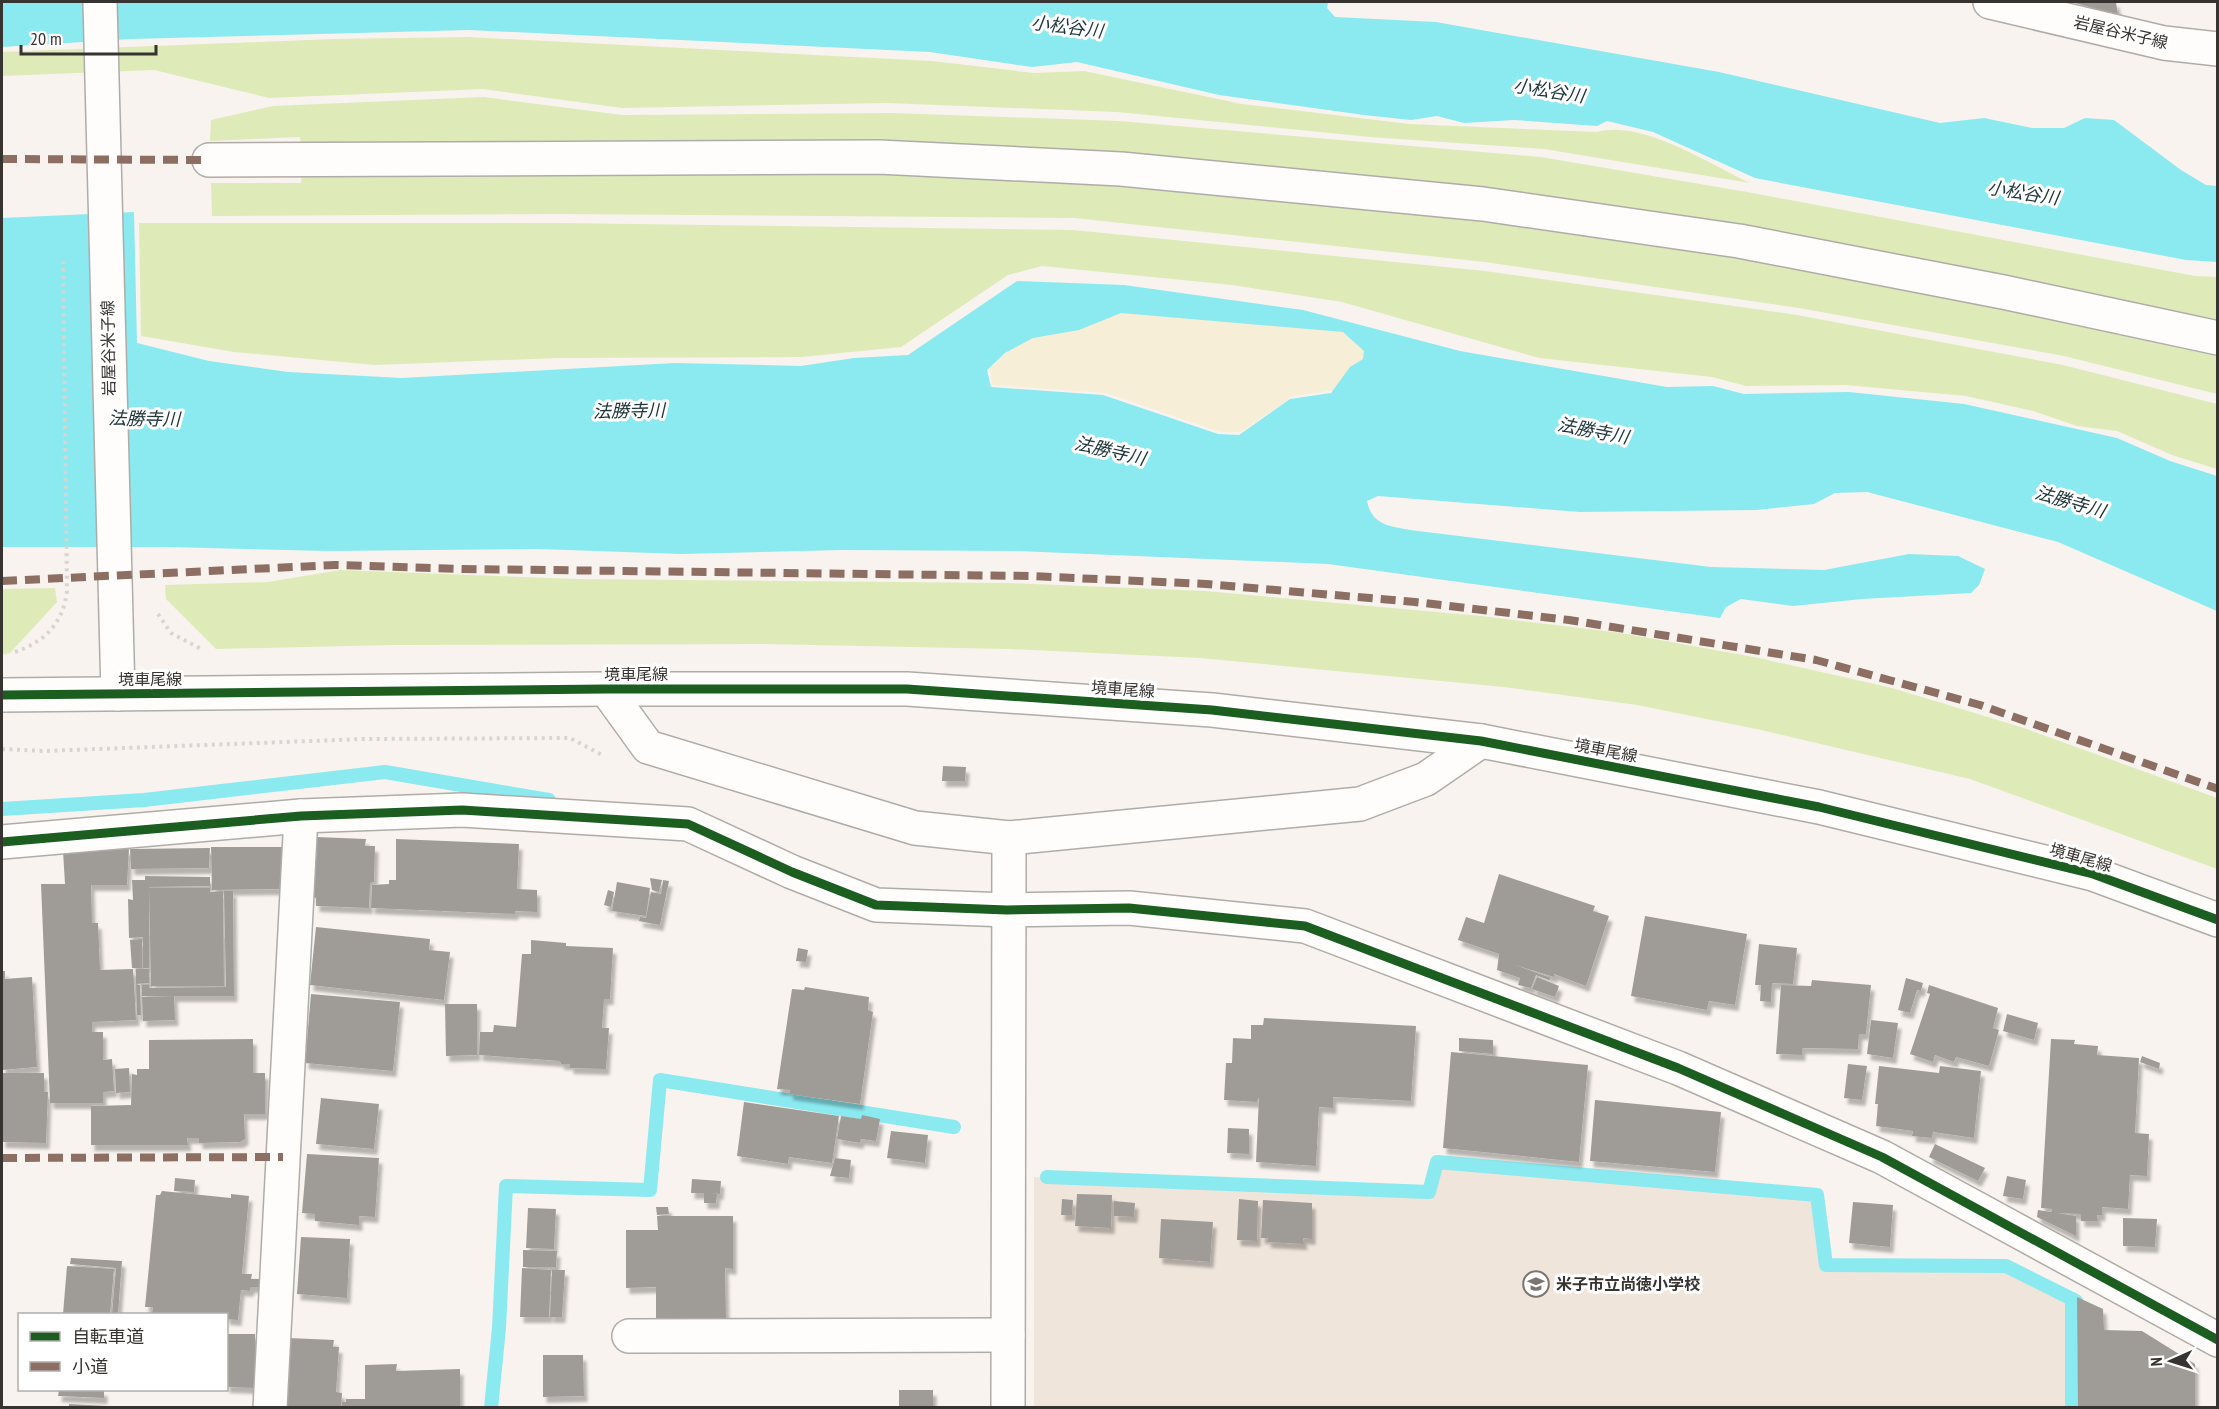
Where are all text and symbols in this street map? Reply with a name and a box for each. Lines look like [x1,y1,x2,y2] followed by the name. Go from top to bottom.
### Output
[1030,11,1106,43] water label: 小松谷川
[2072,11,2170,53] street label: 岩屋谷米子線
[21,18,156,56] scale bar
[30,27,62,50] text: 20 m
[1512,74,1588,108] water label: 小松谷川
[1986,176,2062,210] water label: 小松谷川
[97,300,119,396] street label: 岩屋谷米子線
[593,398,667,423] water label: 法勝寺川
[108,406,182,431] water label: 法勝寺川
[1556,412,1633,449] water label: 法勝寺川
[1072,431,1150,470] water label: 法勝寺川
[2032,481,2110,523] water label: 法勝寺川
[604,664,668,684] street label: 境車尾線
[118,669,182,689] street label: 境車尾線
[1090,677,1156,701] street label: 境車尾線
[1573,734,1639,766] street label: 境車尾線
[2047,839,2115,875] street label: 境車尾線
[1521,1269,1551,1299] school or university icon: 米子市立尚徳小学校
[1556,1274,1700,1294] place label: 米子市立尚徳小学校
[18,1313,228,1391] legend
[72,1325,144,1348] text: 自転車道
[2141,1331,2201,1391] north arrow
[72,1355,108,1378] text: 小道
[2146,1357,2166,1367] text: N

